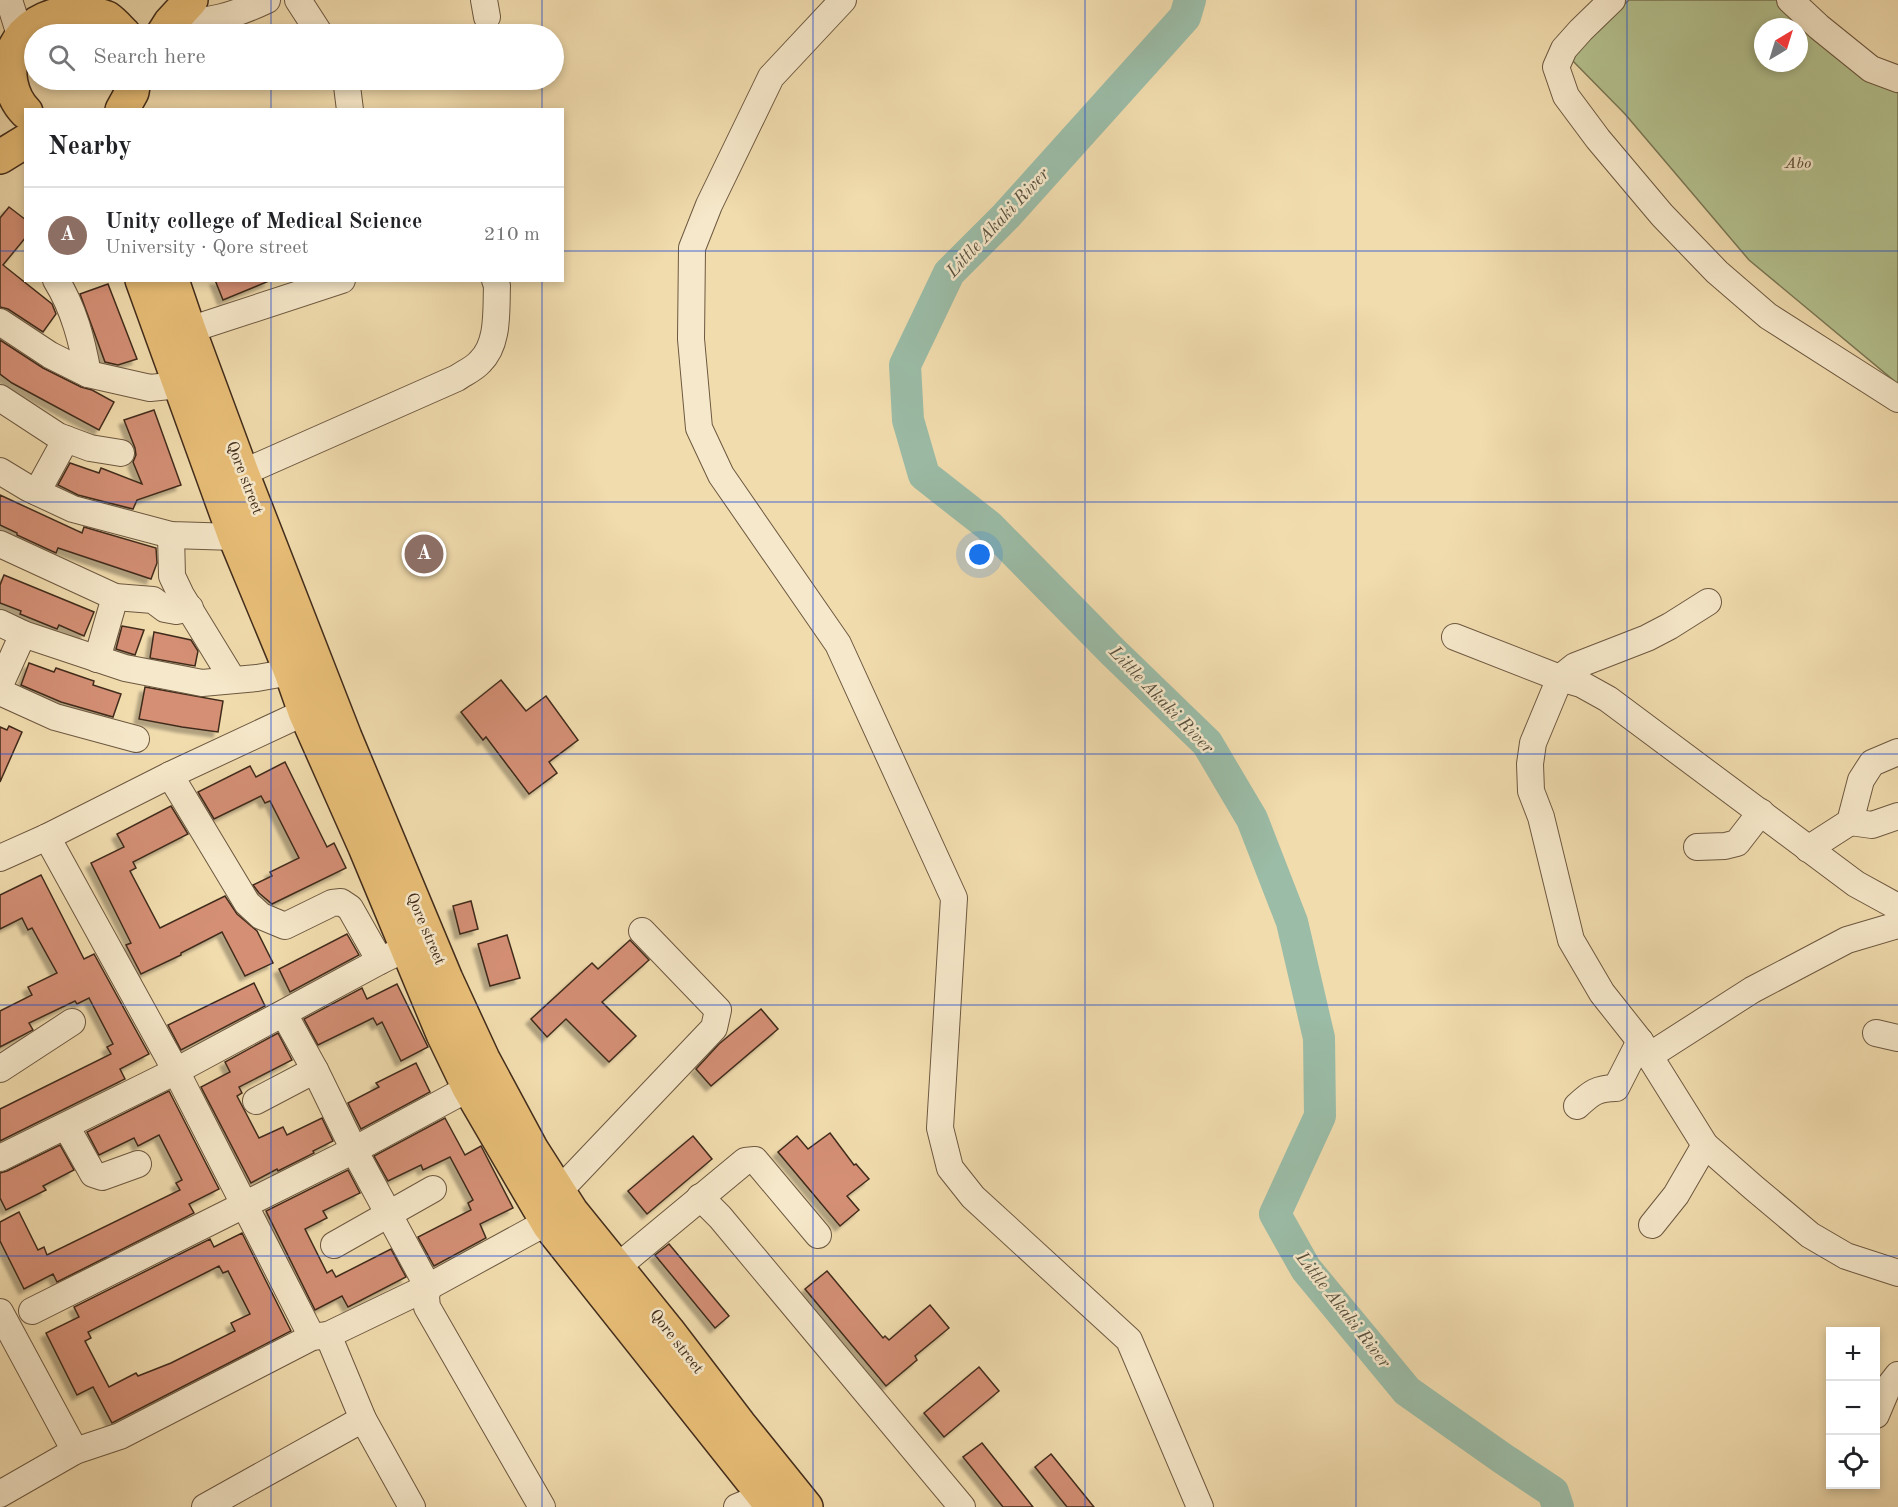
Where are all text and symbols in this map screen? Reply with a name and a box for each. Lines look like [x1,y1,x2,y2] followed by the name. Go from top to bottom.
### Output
[1754,18,1808,72] north arrow
[24,24,564,90] search box
[45,41,78,74] icon: search
[93,46,206,68] text: Search here
[48,134,132,160] text: Nearby
[1784,156,1811,172] park label: Abo
[943,164,1054,282] water label: Little Akaki River
[105,211,422,233] text: Unity college of Medical Science
[60,225,75,245] text: A
[484,225,540,245] text: 210 m
[105,238,309,258] text: University · Qore street
[223,439,265,517] street label: Qore street
[404,532,444,576] pin: A
[965,540,994,569] your location
[1105,642,1217,758] water label: Little Akaki River
[403,890,448,968] street label: Qore street
[1292,1248,1394,1372] water label: Little Akaki River
[646,1307,706,1378] street label: Qore street
[1826,1327,1880,1489] map controls
[1826,1327,1880,1381] button: +
[1826,1381,1880,1435] button: −
[1826,1435,1880,1489] button: locate

